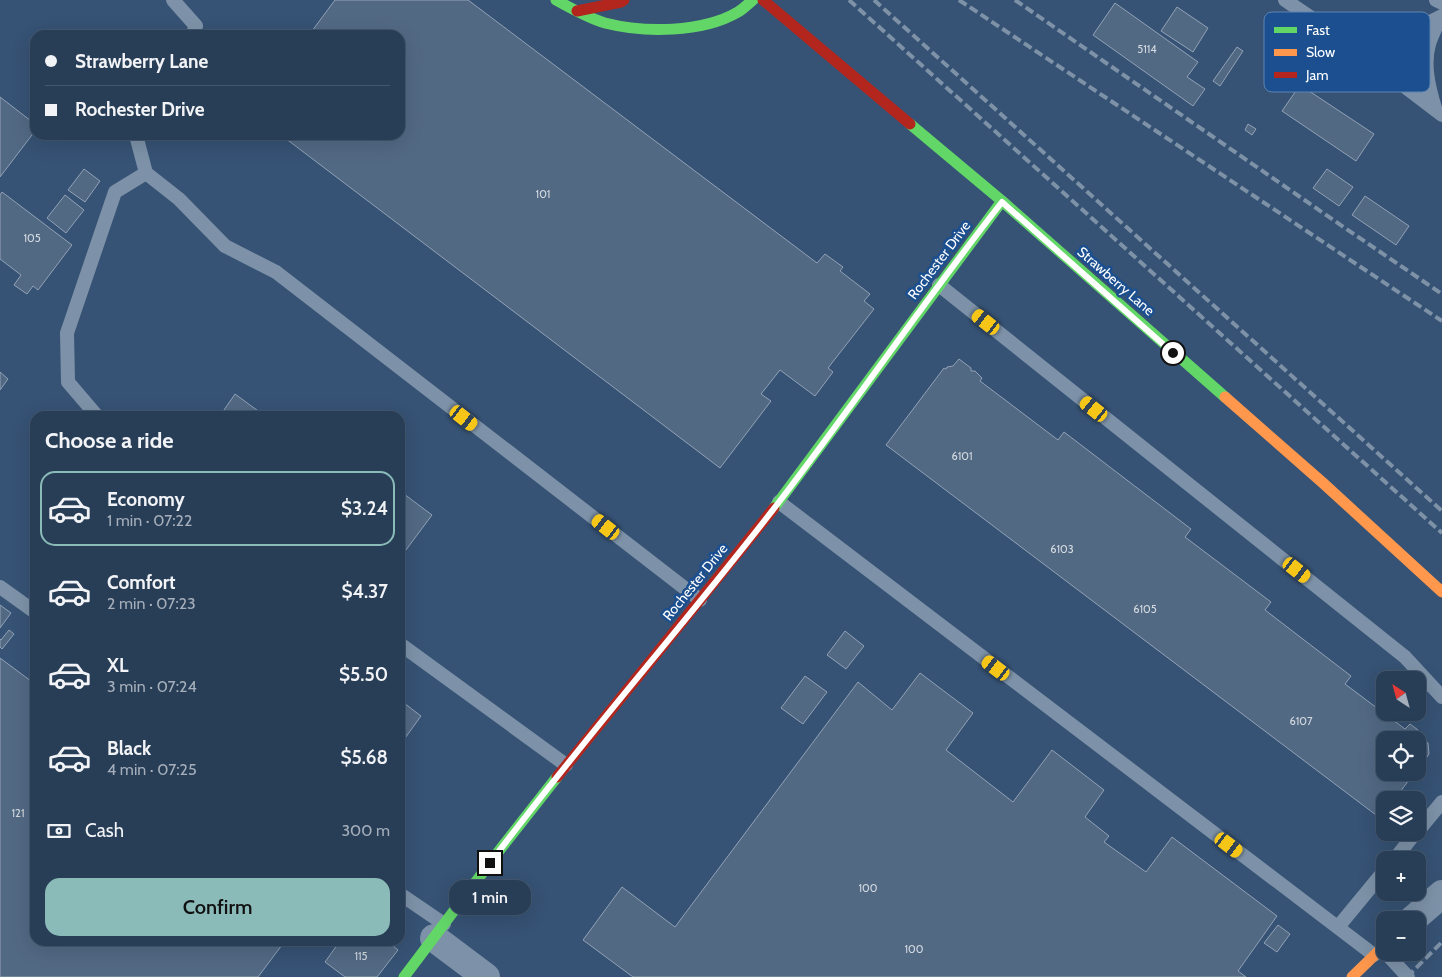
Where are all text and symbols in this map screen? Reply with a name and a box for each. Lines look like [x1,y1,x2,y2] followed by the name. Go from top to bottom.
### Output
[1264,12,1430,92] legend
[1306,21,1330,39] text: Fast
[1137,42,1157,56] house number: 5114
[1306,43,1335,61] text: Slow
[75,50,208,73] text: Strawberry Lane
[1305,66,1328,84] text: Jam
[75,98,205,121] text: Rochester Drive
[536,187,550,201] house number: 101
[904,217,974,303] street label: Rochester Drive
[23,231,41,245] house number: 105
[1074,243,1158,319] street label: Strawberry Lane
[969,307,1002,337] car
[1162,342,1184,364] route start
[1077,394,1110,424] car
[447,403,480,433] car
[45,427,174,454] text: Choose a ride
[951,449,973,463] house number: 6101
[47,486,92,531] icon: car
[107,488,185,511] text: Economy
[341,497,388,520] text: $3.24
[107,511,192,530] text: 1 min · 07:22
[589,512,622,542] car
[659,540,731,624] street label: Rochester Drive
[1050,542,1074,556] house number: 6103
[1280,555,1313,585] car
[47,569,92,614] icon: car
[107,571,176,594] text: Comfort
[342,580,388,603] text: $4.37
[107,594,196,613] text: 2 min · 07:23
[1133,602,1157,616] house number: 6105
[47,652,92,697] icon: car
[979,653,1012,683] car
[107,654,128,677] text: XL
[339,663,388,686] text: $5.50
[1376,671,1426,721] north arrow
[1376,671,1426,961] map controls
[107,677,197,696] text: 3 min · 07:24
[1290,714,1313,728] house number: 6107
[1376,731,1426,781] button: locate
[47,735,92,780] icon: car
[107,737,151,760] text: Black
[340,746,388,769] text: $5.68
[107,760,197,779] text: 4 min · 07:25
[1376,791,1426,841] button: layers
[12,806,24,820] house number: 121
[45,817,73,845] icon: cash
[85,819,124,842] text: Cash
[341,821,390,840] text: 300 m
[1212,830,1245,860] car
[1376,851,1426,901] button: +
[479,852,501,874] route end
[45,878,390,936] button: Confirm
[449,880,531,916] callout: 1 min
[859,881,878,895] house number: 100
[472,888,508,907] text: 1 min
[1376,911,1426,961] button: −
[905,942,924,956] house number: 100
[354,949,368,963] house number: 115

